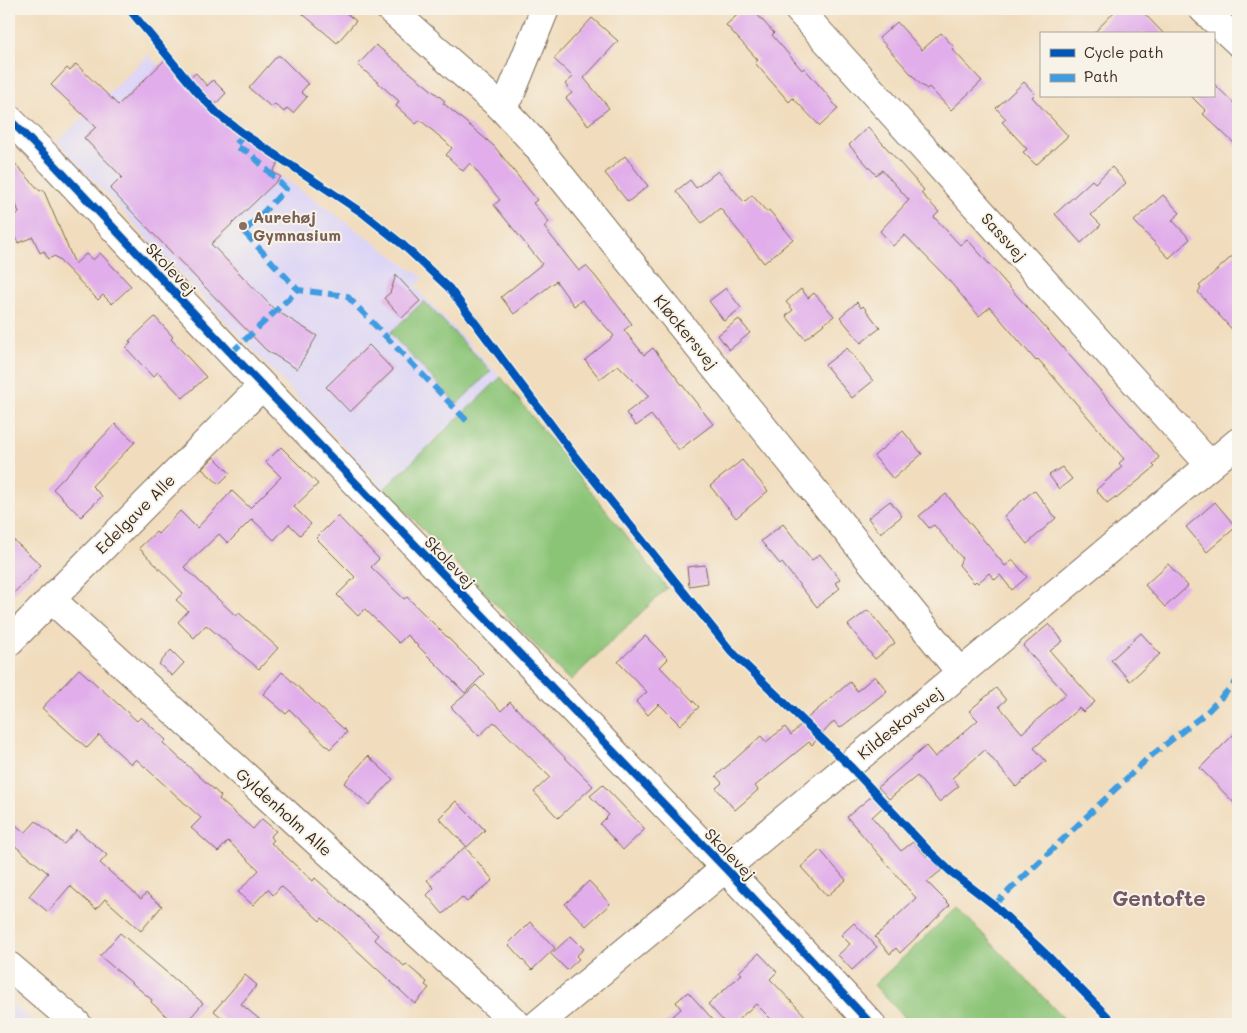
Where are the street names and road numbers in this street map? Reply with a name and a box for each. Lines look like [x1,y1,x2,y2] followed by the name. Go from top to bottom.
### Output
[977,208,1032,265] street label: Sassvej
[142,238,201,299] street label: Skolevej
[650,290,723,374] street label: Kløckersvej
[90,469,179,558] street label: Edelgave Alle
[420,531,480,592] street label: Skolevej
[853,682,947,764] street label: Kildeskovsvej
[232,763,337,860] street label: Gyldenholm Alle
[700,823,760,884] street label: Skolevej

